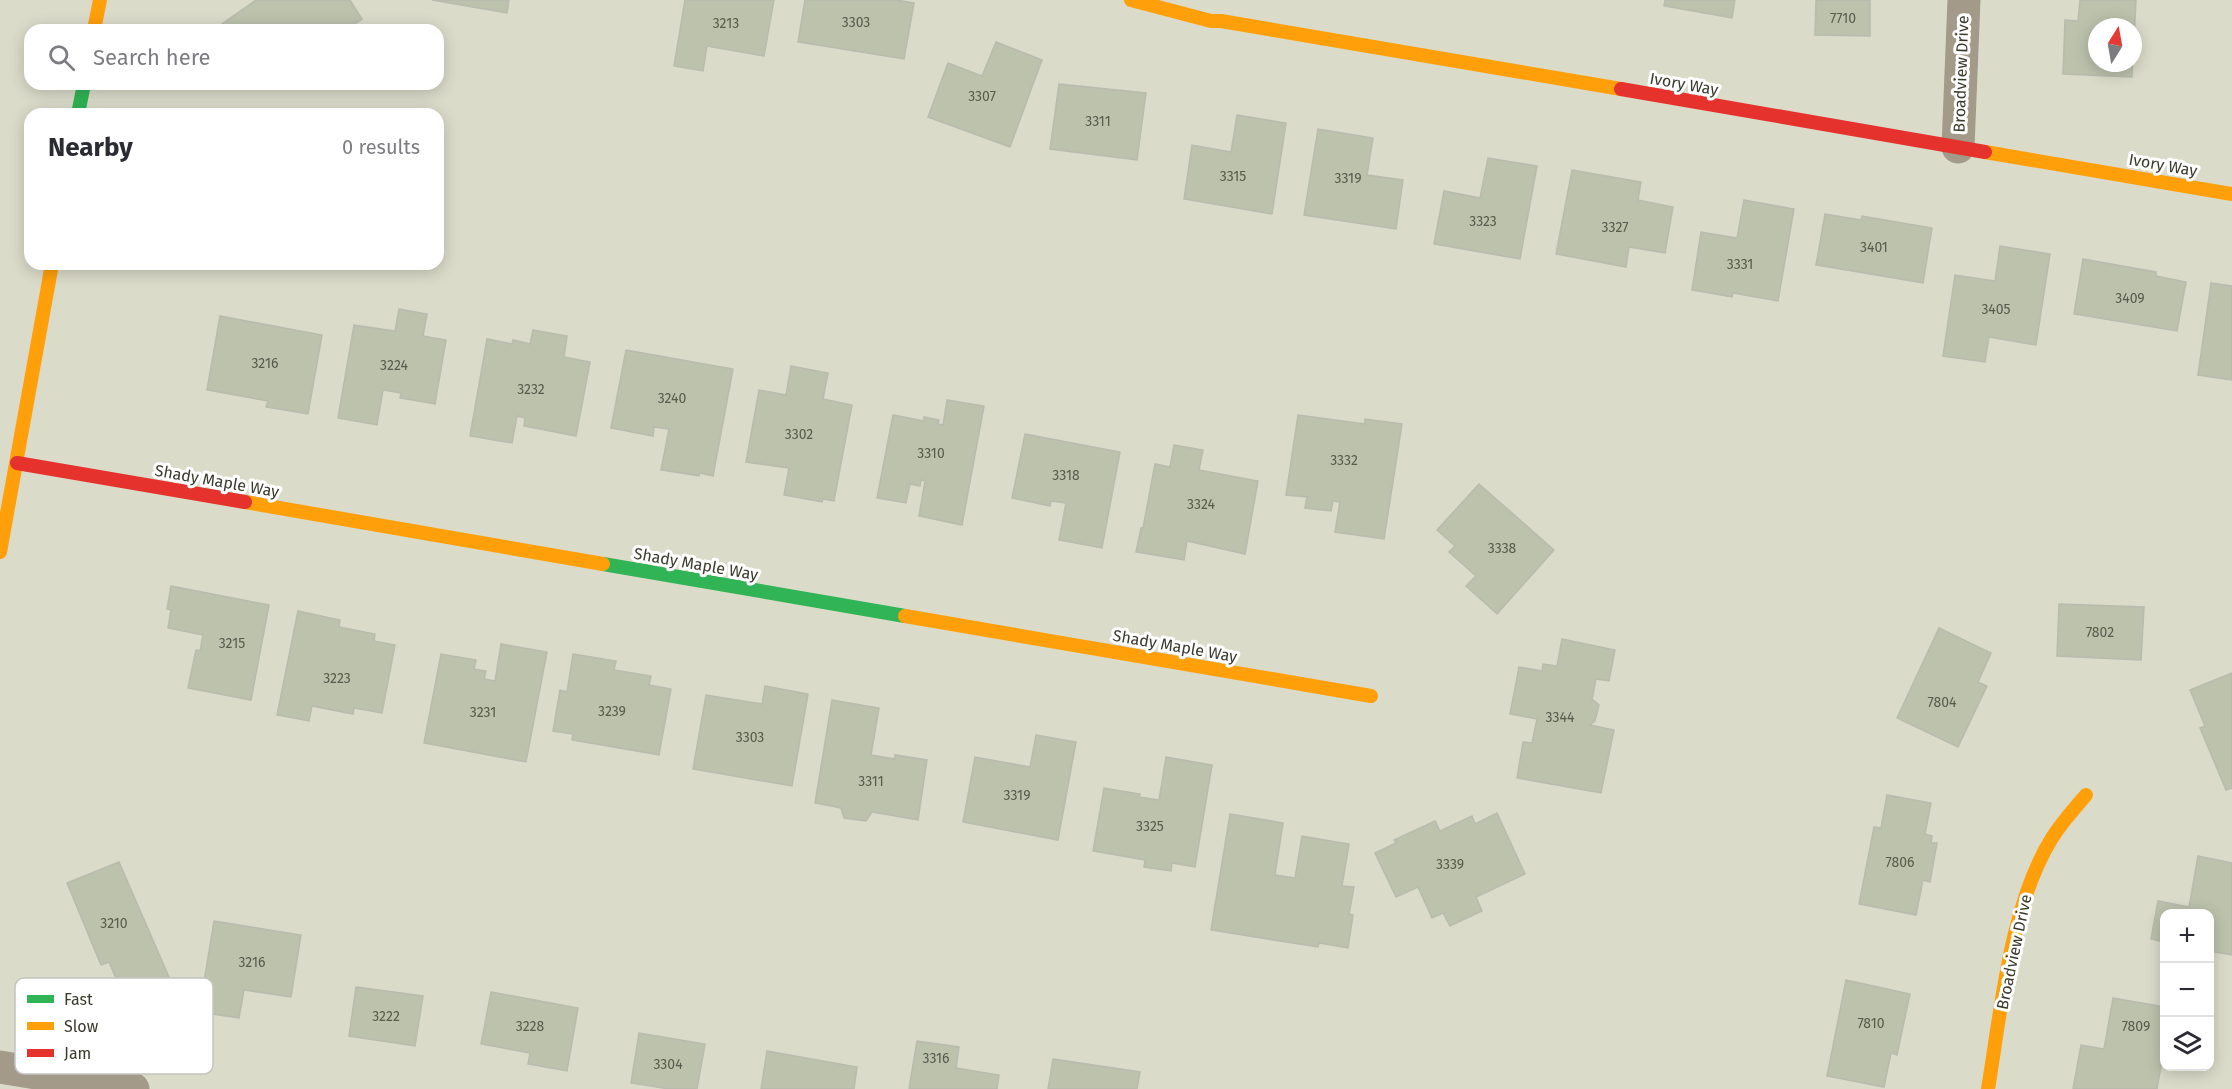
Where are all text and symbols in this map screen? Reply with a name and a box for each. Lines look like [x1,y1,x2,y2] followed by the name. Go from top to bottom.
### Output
[1830,10,1856,27] house number: 7710
[842,14,870,31] house number: 3303
[713,15,739,32] house number: 3213
[1949,15,1973,133] street label: Broadview Drive
[2088,18,2142,72] north arrow
[24,24,444,90] search box
[45,41,78,74] icon: search
[93,44,211,71] text: Search here
[1648,69,1720,99] street label: Ivory Way
[968,88,996,105] house number: 3307
[1085,113,1111,130] house number: 3311
[48,132,133,163] text: Nearby
[342,135,420,159] text: 0 results
[2127,150,2199,180] street label: Ivory Way
[1220,168,1246,185] house number: 3315
[1334,170,1362,187] house number: 3319
[1469,213,1497,230] house number: 3323
[1602,219,1628,236] house number: 3327
[1860,239,1888,256] house number: 3401
[1727,256,1753,273] house number: 3331
[2115,290,2145,307] house number: 3409
[1981,301,2011,318] house number: 3405
[252,355,278,372] house number: 3216
[380,357,408,374] house number: 3224
[517,381,545,398] house number: 3232
[658,390,687,407] house number: 3240
[785,426,813,443] house number: 3302
[917,445,945,462] house number: 3310
[1330,452,1358,469] house number: 3332
[153,461,281,501] street label: Shady Maple Way
[1052,467,1080,484] house number: 3318
[1187,496,1215,513] house number: 3324
[1488,540,1517,557] house number: 3338
[632,544,760,584] street label: Shady Maple Way
[2086,624,2114,641] house number: 7802
[1111,626,1239,666] street label: Shady Maple Way
[219,635,245,652] house number: 3215
[323,670,351,687] house number: 3223
[1928,694,1957,711] house number: 7804
[598,703,626,720] house number: 3239
[470,704,496,721] house number: 3231
[1546,709,1575,726] house number: 3344
[736,729,764,746] house number: 3303
[858,773,884,790] house number: 3311
[1003,787,1031,804] house number: 3319
[1136,818,1164,835] house number: 3325
[1886,854,1914,871] house number: 7806
[1436,856,1464,873] house number: 3339
[1993,893,2035,1011] street label: Broadview Drive
[2160,909,2214,1071] map controls
[2160,909,2214,963] button: +
[100,915,128,932] house number: 3210
[239,954,265,971] house number: 3216
[2160,963,2214,1017] button: −
[15,978,213,1074] legend
[64,990,93,1009] text: Fast
[372,1008,400,1025] house number: 3222
[1857,1015,1885,1032] house number: 7810
[64,1017,99,1036] text: Slow
[2160,1017,2214,1071] button: layers
[516,1018,544,1035] house number: 3228
[2122,1018,2150,1035] house number: 7809
[64,1044,91,1063] text: Jam
[922,1050,950,1067] house number: 3316
[653,1056,683,1073] house number: 3304

